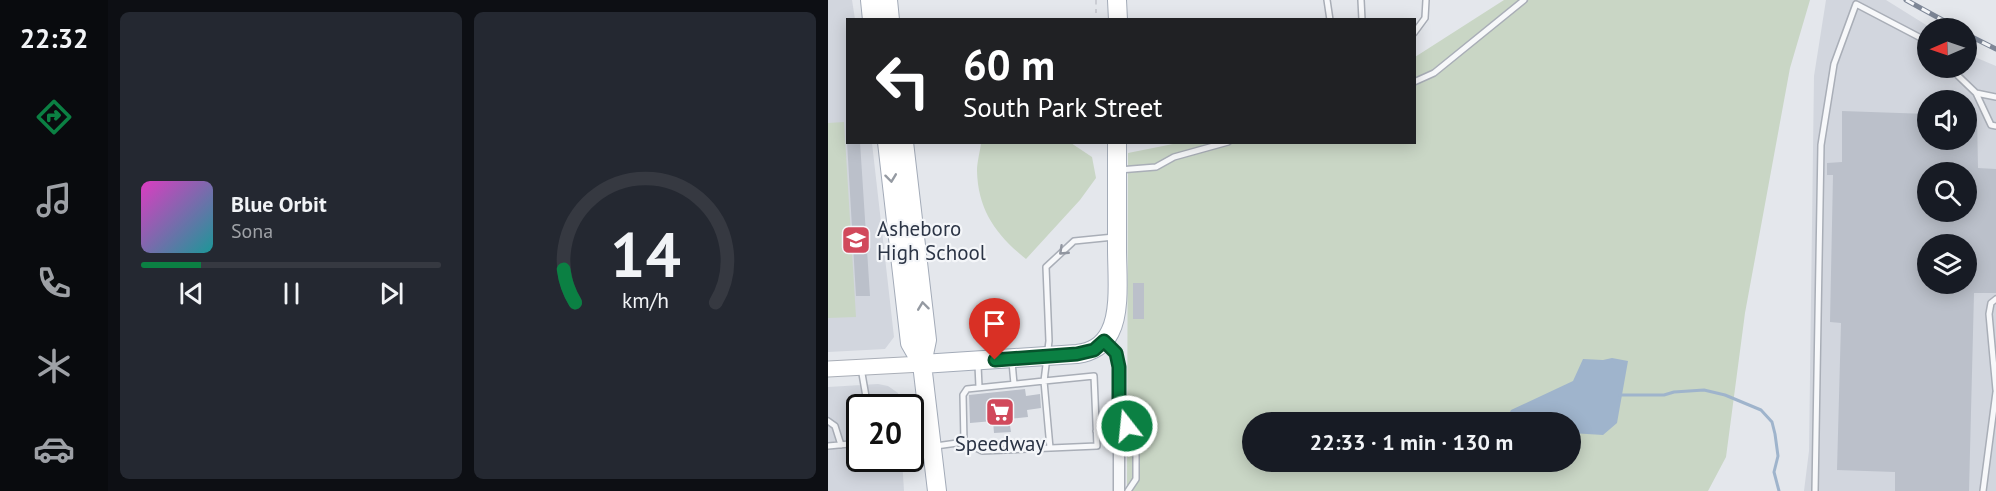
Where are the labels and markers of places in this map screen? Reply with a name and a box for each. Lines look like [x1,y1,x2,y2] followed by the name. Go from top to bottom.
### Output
[877,215,986,266] place label: Asheboro High School
[840,224,872,256] school or university icon: Asheboro High School
[969,298,1020,360] pin
[984,396,1016,428] supermarket icon: Speedway
[955,430,1045,457] place label: Speedway

